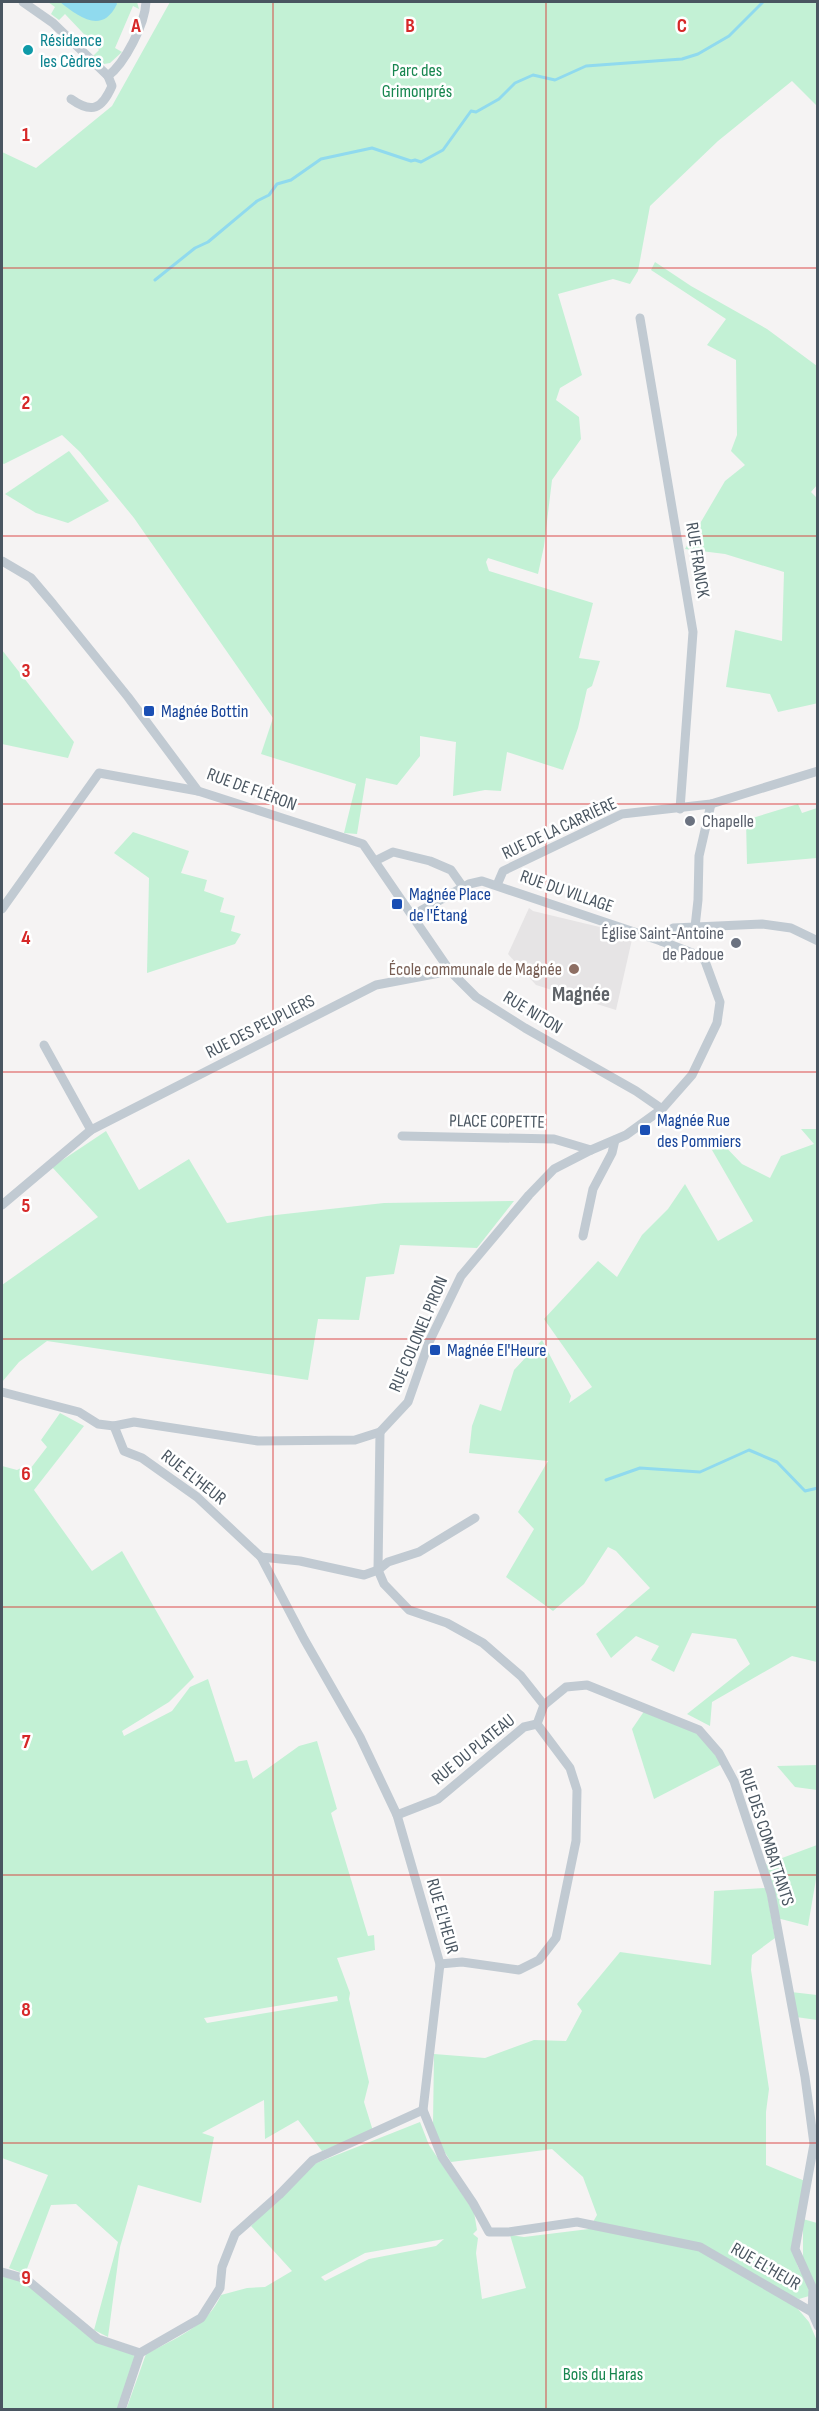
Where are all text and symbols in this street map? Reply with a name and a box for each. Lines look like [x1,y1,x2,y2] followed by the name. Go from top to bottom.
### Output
[130,14,141,38] text: A
[405,14,415,38] text: B
[677,14,687,38] text: C
[40,30,102,72] place label: Résidence les Cèdres
[21,43,35,57] marker: Résidence les Cèdres
[382,60,452,102] park label: Parc des Grimonprés
[22,123,30,147] text: 1
[22,391,30,415] text: 2
[681,521,714,600] street label: RUE FRANCK
[22,659,31,683] text: 3
[161,701,248,722] place label: Magnée Bottin
[142,704,156,718] marker: Magnée Bottin
[204,764,300,815] street label: RUE DE FLÉRON
[499,793,620,864] street label: RUE DE LA CARRIÈRE
[702,811,754,832] place label: Chapelle
[683,814,697,828] marker: Chapelle
[517,866,616,917] street label: RUE DU VILLAGE
[409,884,491,926] place label: Magnée Place de l'Étang
[390,897,404,911] marker: Magnée Place de l'Étang
[601,923,724,965] place label: Église Saint-Antoine de Padoue
[21,926,31,950] text: 4
[729,936,743,950] marker: Église Saint-Antoine de Padoue
[389,959,562,980] place label: École communale de Magnée
[567,962,581,976] marker: École communale de Magnée
[552,982,610,1007] district label: Magnée
[499,987,566,1038] street label: RUE NITON
[202,990,318,1063] street label: RUE DES PEUPLIERS
[449,1110,545,1133] street label: PLACE COPETTE
[657,1110,741,1152] place label: Magnée Rue des Pommiers
[638,1123,652,1137] marker: Magnée Rue des Pommiers
[22,1194,31,1218] text: 5
[385,1273,452,1395] street label: RUE COLONEL PIRON
[447,1340,546,1361] place label: Magnée El'Heure
[428,1343,442,1357] marker: Magnée El'Heure
[157,1445,231,1509] street label: RUE EL'HEUR
[21,1462,31,1486] text: 6
[428,1710,519,1789] street label: RUE DU PLATEAU
[22,1730,31,1754] text: 7
[734,1766,799,1909] street label: RUE DES COMBATTANTS
[422,1876,463,1956] street label: RUE EL'HEUR
[21,1998,31,2022] text: 8
[727,2238,804,2295] street label: RUE EL'HEUR
[21,2266,31,2290] text: 9
[563,2364,643,2385] park label: Bois du Haras

